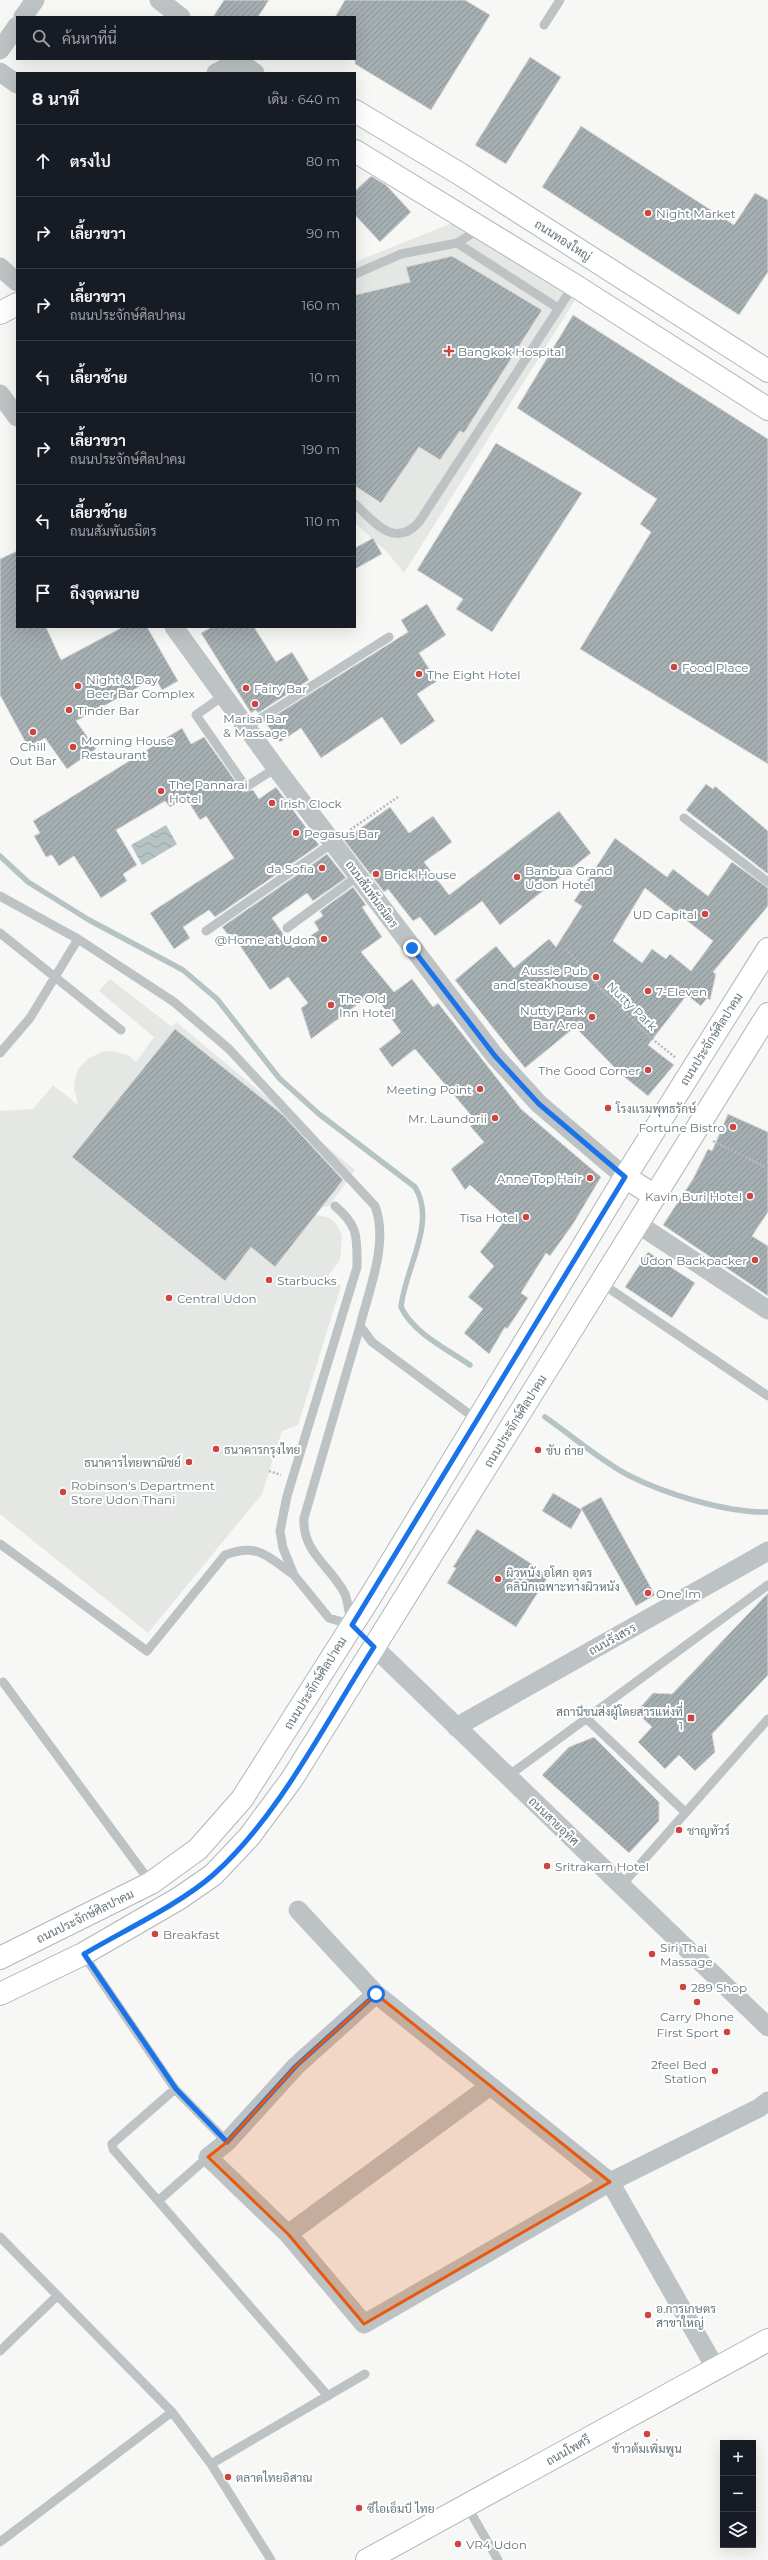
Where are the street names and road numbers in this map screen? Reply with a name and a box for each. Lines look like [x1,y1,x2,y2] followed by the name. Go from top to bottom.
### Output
[532,216,594,264] street label: ถนนทองใหญ่
[342,857,402,931] street label: ถนนสัมพันธมิตร
[604,978,661,1034] street label: Nutty Park
[676,990,746,1088] street label: ถนนประจักษ์ศิลปาคม
[480,1372,550,1470] street label: ถนนประจักษ์ศิลปาคม
[586,1620,639,1658] street label: ถนนรังสรร
[280,1634,350,1732] street label: ถนนประจักษ์ศิลปาคม
[524,1793,582,1850] street label: ถนนสายอุทิศ
[34,1886,136,1946] street label: ถนนประจักษ์ศิลปาคม
[543,2432,593,2468] street label: ถนนโพศรี

